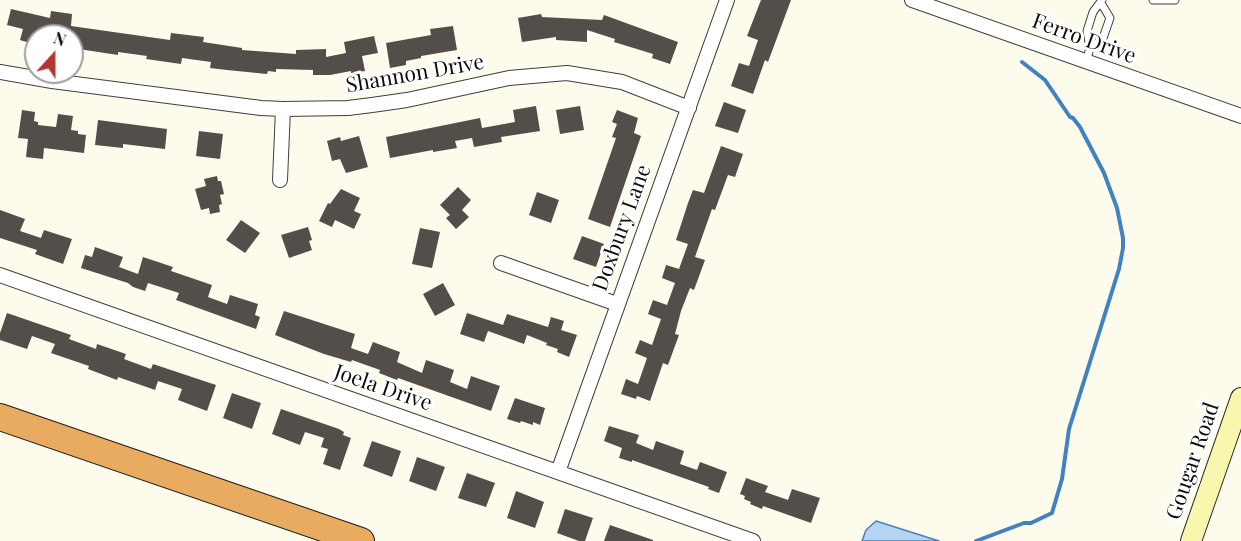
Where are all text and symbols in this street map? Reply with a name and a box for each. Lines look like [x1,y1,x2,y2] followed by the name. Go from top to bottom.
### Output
[1029,9,1139,69] street label: Ferro Drive
[24,24,84,84] north arrow
[51,27,69,50] text: N
[344,49,486,99] street label: Shannon Drive
[588,161,656,295] street label: Doxbury Lane
[331,360,435,416] street label: Joela Drive
[1161,399,1225,523] street label: Gougar Road

